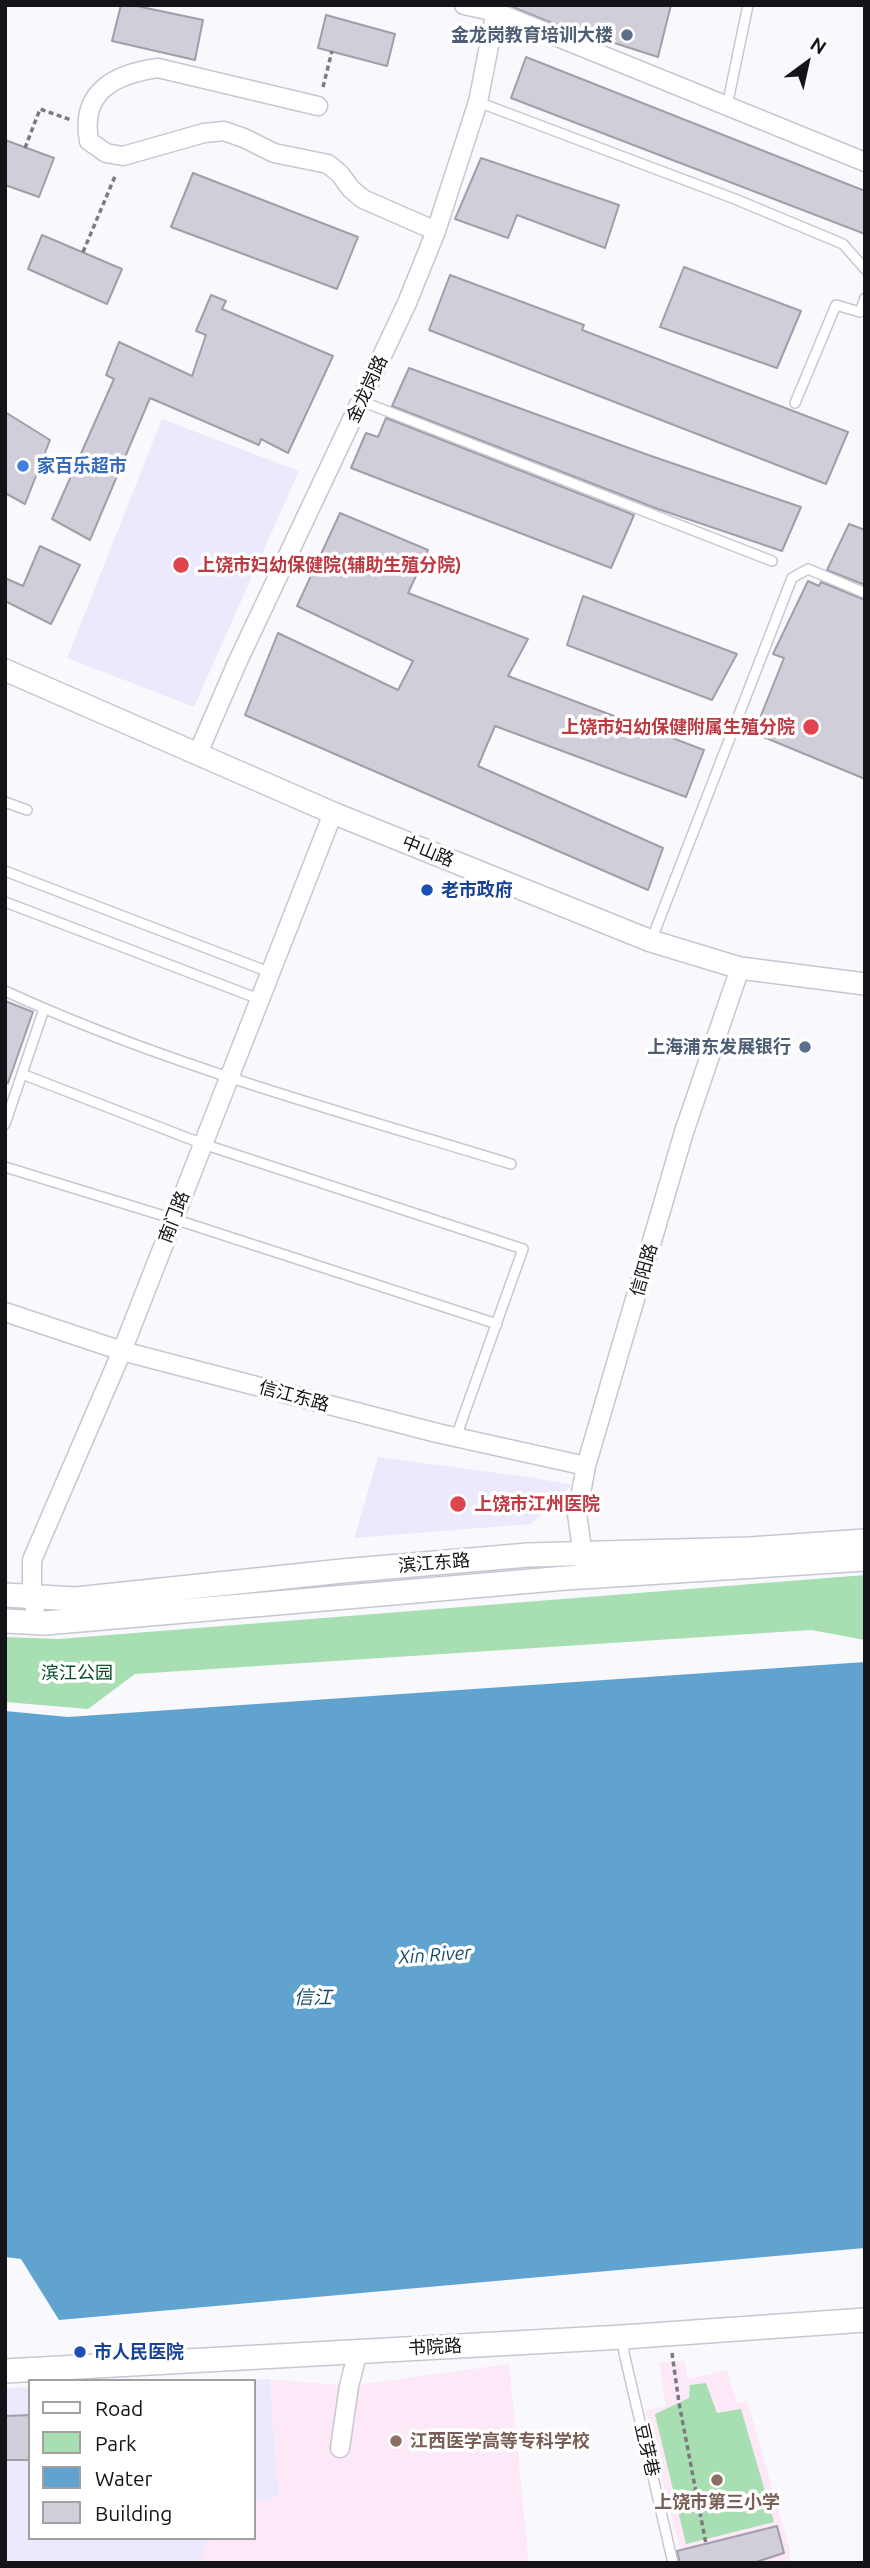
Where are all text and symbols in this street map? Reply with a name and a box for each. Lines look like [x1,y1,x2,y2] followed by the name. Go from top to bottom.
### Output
[451,24,613,46] place label: 金龙岗教育培训大楼
[619,27,635,43] marker: 金龙岗教育培训大楼
[772,28,842,98] north arrow
[806,32,830,58] text: N
[342,352,392,426] street label: 金龙岗路
[37,455,127,477] place label: 家百乐超市
[15,458,31,474] marker: 家百乐超市
[197,554,461,576] place label: 上饶市妇幼保健院(辅助生殖分院)
[171,555,191,575] marker: 上饶市妇幼保健院(辅助生殖分院)
[561,716,795,738] place label: 上饶市妇幼保健附属生殖分院
[801,717,821,737] marker: 上饶市妇幼保健附属生殖分院
[399,831,457,871] street label: 中山路
[441,879,513,901] place label: 老市政府
[419,882,435,898] marker: 老市政府
[647,1036,791,1058] place label: 上海浦东发展银行
[797,1039,813,1055] marker: 上海浦东发展银行
[154,1188,194,1246] street label: 南门路
[626,1241,662,1299] street label: 信阳路
[256,1376,332,1416] street label: 信江东路
[474,1493,600,1515] place label: 上饶市江州医院
[448,1494,468,1514] marker: 上饶市江州医院
[397,1549,471,1577] street label: 滨江东路
[41,1662,113,1684] park label: 滨江公园
[398,1941,472,1969] water label: Xin River
[294,1987,332,2009] water label: 信江
[407,2335,463,2359] street label: 书院路
[94,2341,184,2363] place label: 市人民医院
[72,2344,88,2360] marker: 市人民医院
[28,2379,256,2540] legend
[95,2396,143,2420] text: Road
[630,2421,664,2479] street label: 豆芽巷
[410,2430,590,2452] place label: 江西医学高等专科学校
[95,2431,137,2455] text: Park
[388,2433,404,2449] marker: 江西医学高等专科学校
[95,2466,153,2490] text: Water
[709,2472,725,2488] marker: 上饶市第三小学
[654,2491,780,2513] place label: 上饶市第三小学
[95,2501,172,2525] text: Building

